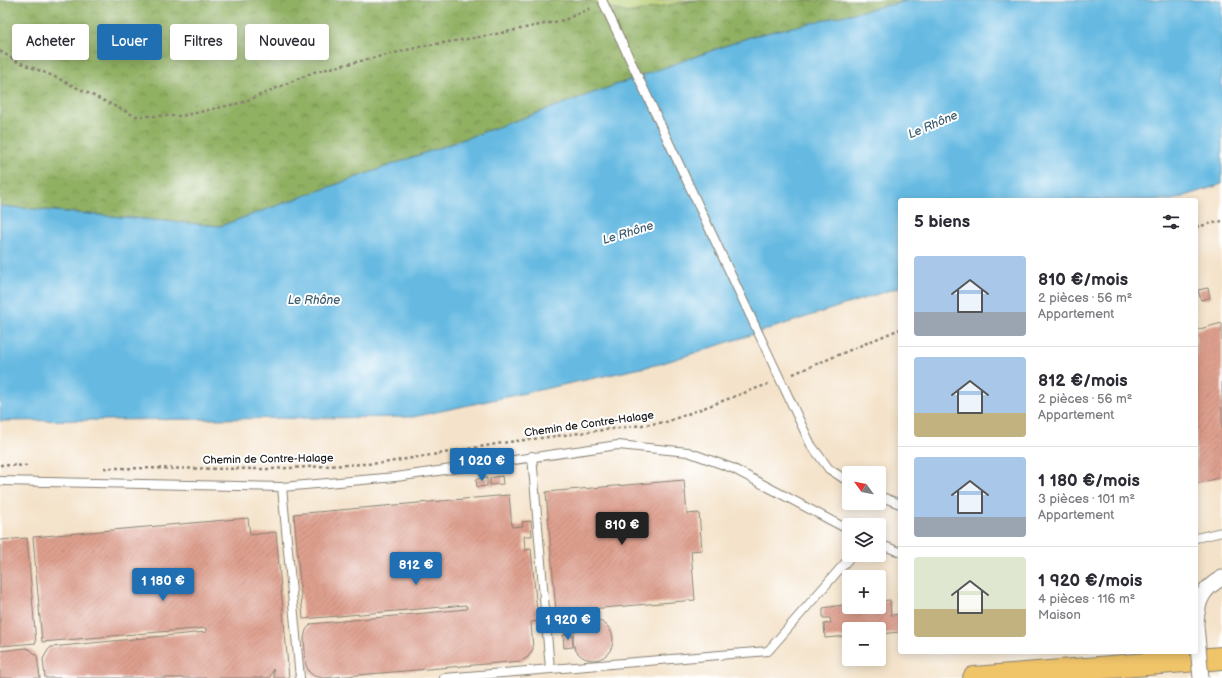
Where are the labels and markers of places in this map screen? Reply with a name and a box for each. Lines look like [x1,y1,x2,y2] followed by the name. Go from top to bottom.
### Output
[445,448,519,482] pin: 1 020 €
[594,512,650,546] pin: 810 €
[388,552,444,586] pin: 812 €
[126,568,200,602] pin: 1 180 €
[531,607,605,641] pin: 1 920 €

